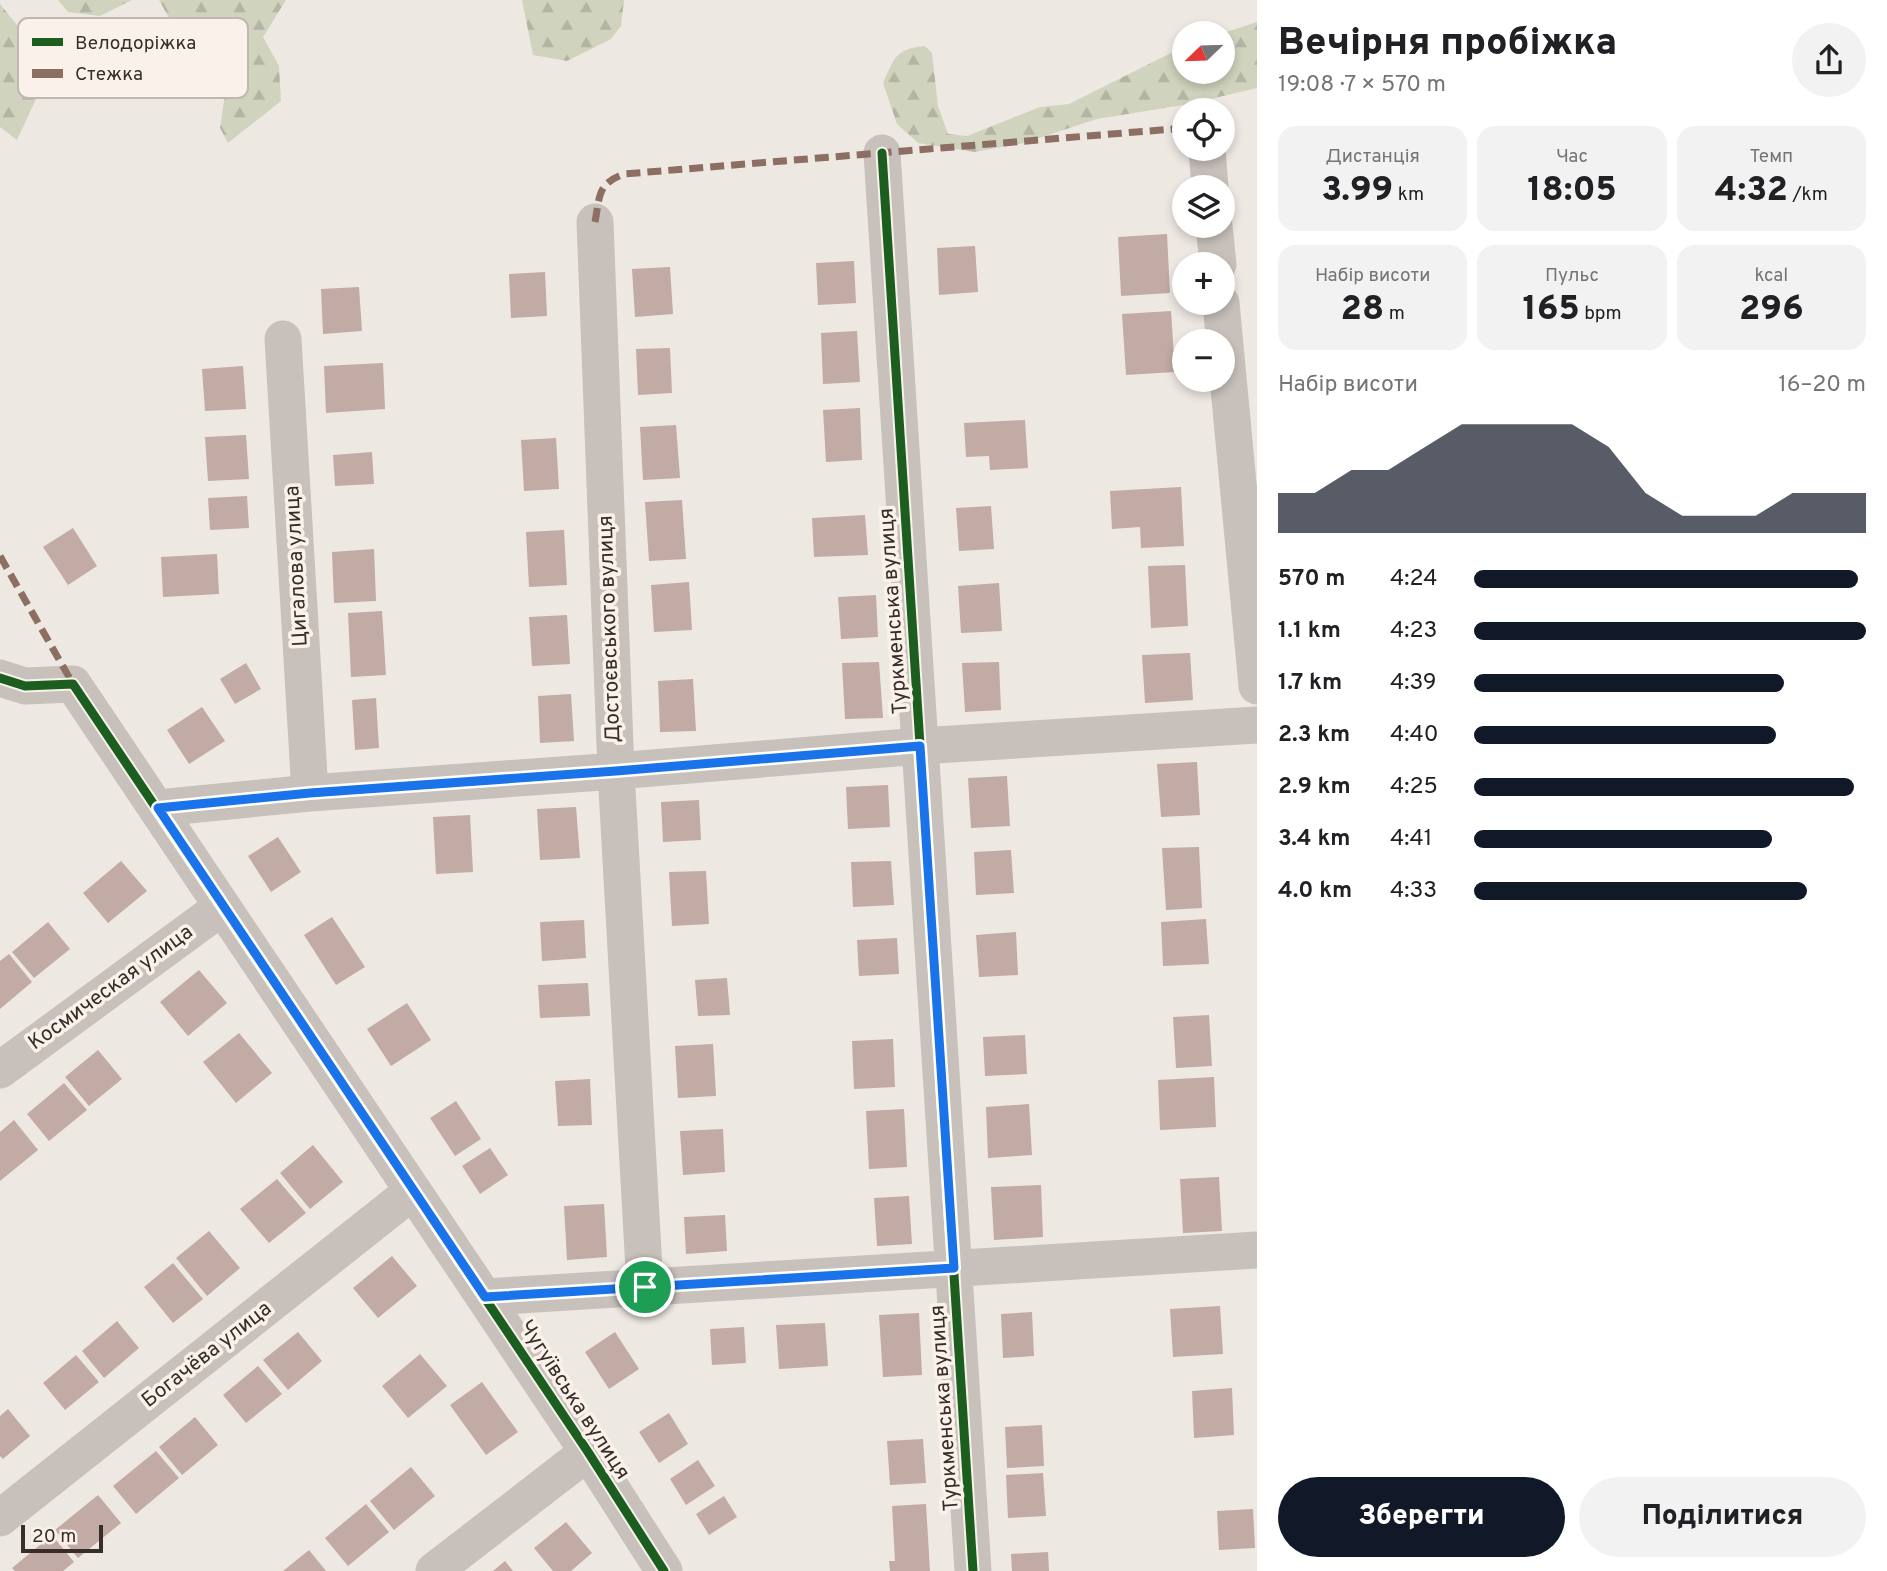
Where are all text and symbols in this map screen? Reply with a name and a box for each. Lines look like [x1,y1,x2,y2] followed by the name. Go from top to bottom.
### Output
[18,18,248,98] legend
[1278,20,1617,69] text: Вечірня пробіжка
[1172,21,1236,84] north arrow
[1172,21,1235,392] map controls
[1792,23,1866,97] button: share
[75,32,196,56] text: Велодоріжка
[75,63,143,87] text: Стежка
[1278,71,1446,100] text: 19:08 · 7 × 570 m
[1172,98,1235,161] button: locate
[1325,145,1420,169] text: Дистанція
[1556,145,1588,169] text: Час
[1749,145,1793,169] text: Темп
[1321,169,1393,213] text: 3.99
[1527,169,1617,213] text: 18:05
[1715,169,1788,213] text: 4:32
[1172,175,1235,238] button: layers
[1393,183,1424,207] text: km
[1788,183,1828,207] text: /km
[1172,252,1235,315] button: +
[1315,264,1430,288] text: Набір висоти
[1545,264,1599,288] text: Пульс
[1754,264,1788,288] text: kcal
[1341,288,1384,332] text: 28
[1522,288,1580,332] text: 165
[1739,288,1804,332] text: 296
[1384,302,1405,326] text: m
[1580,302,1622,326] text: bpm
[1172,329,1235,392] button: −
[1278,371,1418,400] text: Набір висоти
[1778,371,1866,400] text: 16–20 m
[279,485,315,647] street label: Цигалова улица
[873,507,915,715] street label: Туркменська вулиця
[593,515,627,743] street label: Достоєвського вулиця
[1278,565,1345,594] text: 570 m
[1390,565,1438,594] text: 4:24
[1278,617,1341,646] text: 1.1 km
[1390,617,1437,646] text: 4:23
[1278,669,1342,698] text: 1.7 km
[1390,669,1437,698] text: 4:39
[1278,721,1350,750] text: 2.3 km
[1390,721,1439,750] text: 4:40
[1278,773,1351,802] text: 2.9 km
[1390,773,1438,802] text: 4:25
[1278,825,1350,854] text: 3.4 km
[1390,825,1432,854] text: 4:41
[1278,877,1352,906] text: 4.0 km
[1390,877,1437,906] text: 4:33
[23,919,199,1057] street label: Космическая улица
[615,1257,675,1317] pin
[626,1268,664,1306] icon: arrive
[137,1296,277,1414] street label: Богачёва улица
[924,1304,966,1512] street label: Туркменська вулиця
[512,1315,636,1485] street label: Чугуївська вулиця
[1278,1477,1565,1557] button: Зберегти
[1579,1477,1866,1557] button: Поділитися
[21,1522,103,1554] scale bar
[32,1525,76,1549] text: 20 m

